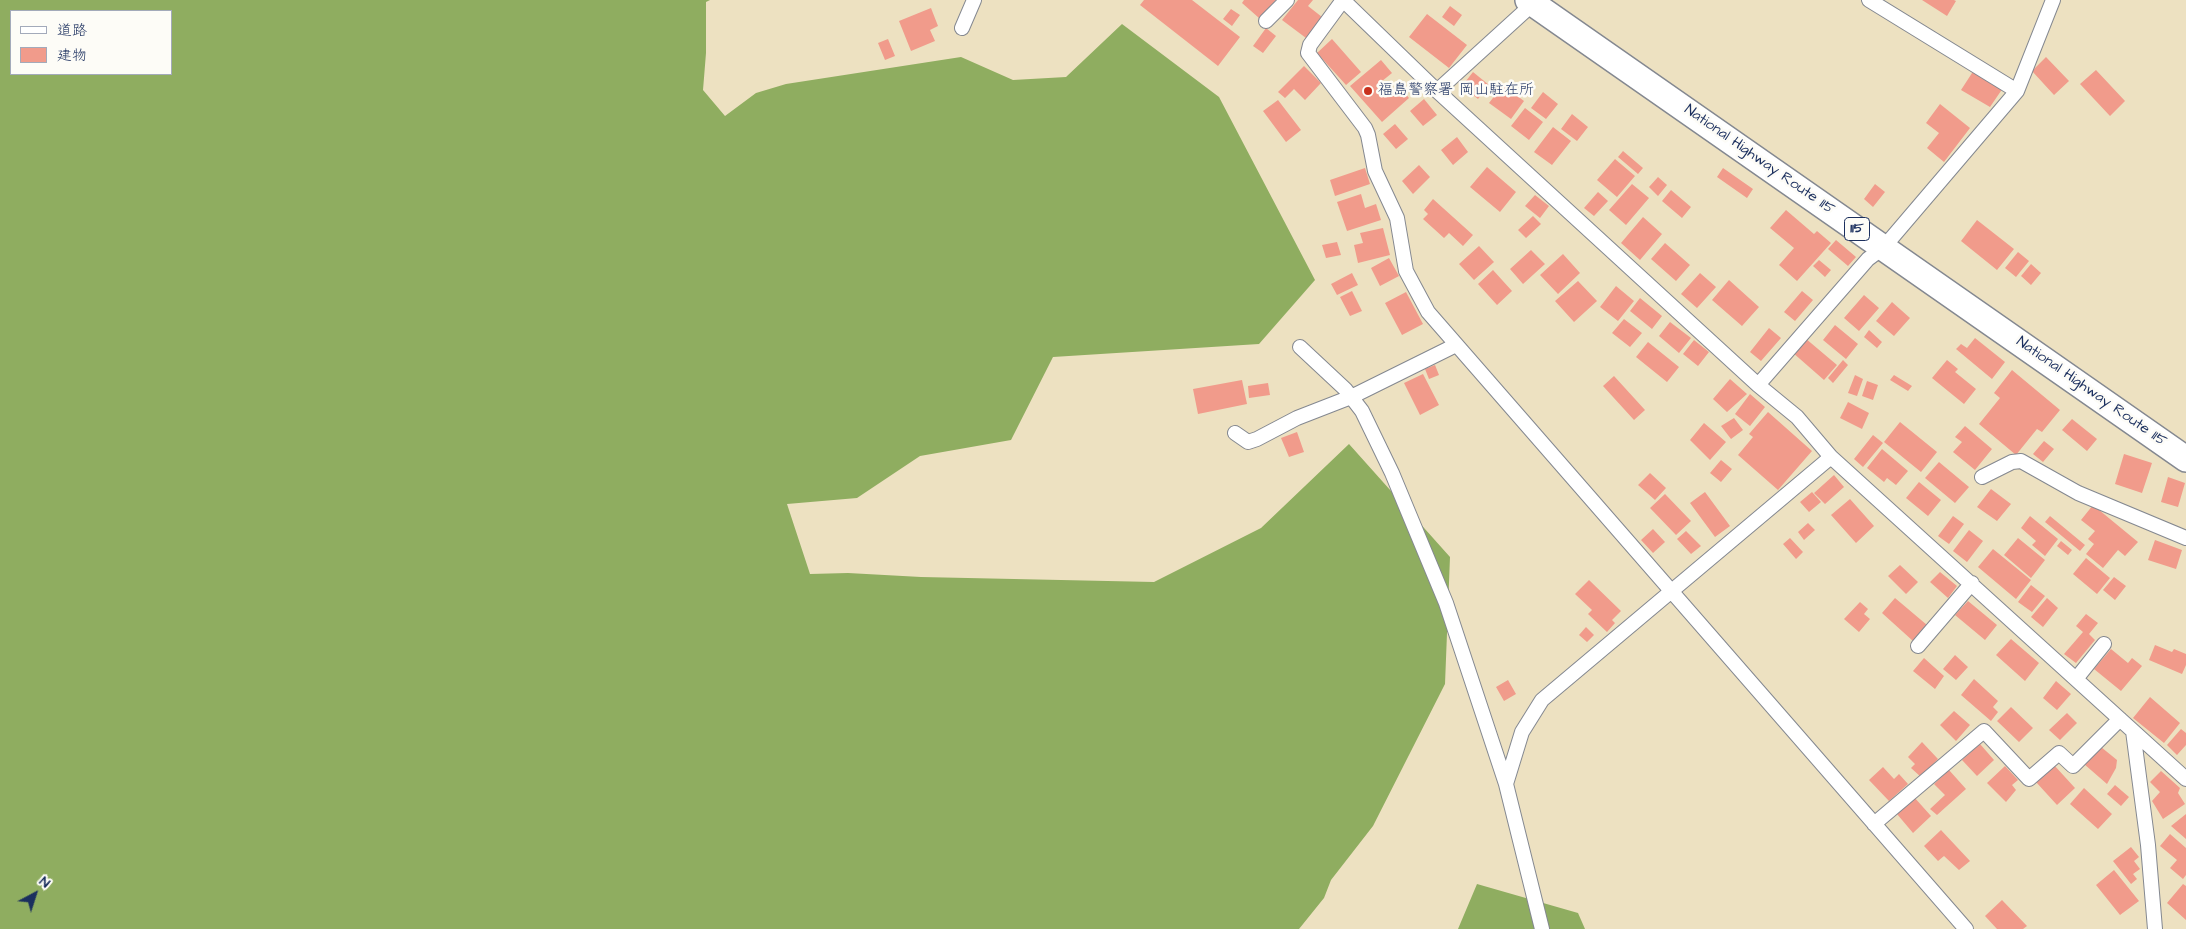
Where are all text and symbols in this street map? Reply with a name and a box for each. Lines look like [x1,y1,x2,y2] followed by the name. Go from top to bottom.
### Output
[10,10,172,75] legend
[57,20,87,41] text: 道路
[57,45,87,66] text: 建物
[1378,82,1534,100] place label: 福島警察署 岡山駐在所
[1362,85,1374,97] marker: 福島警察署 岡山駐在所
[1680,101,1838,219] street label: National Highway Route 115
[1844,218,1870,240] road number: 115
[2012,333,2170,451] street label: National Highway Route 115
[10,869,60,919] north arrow
[35,872,54,893] text: N

